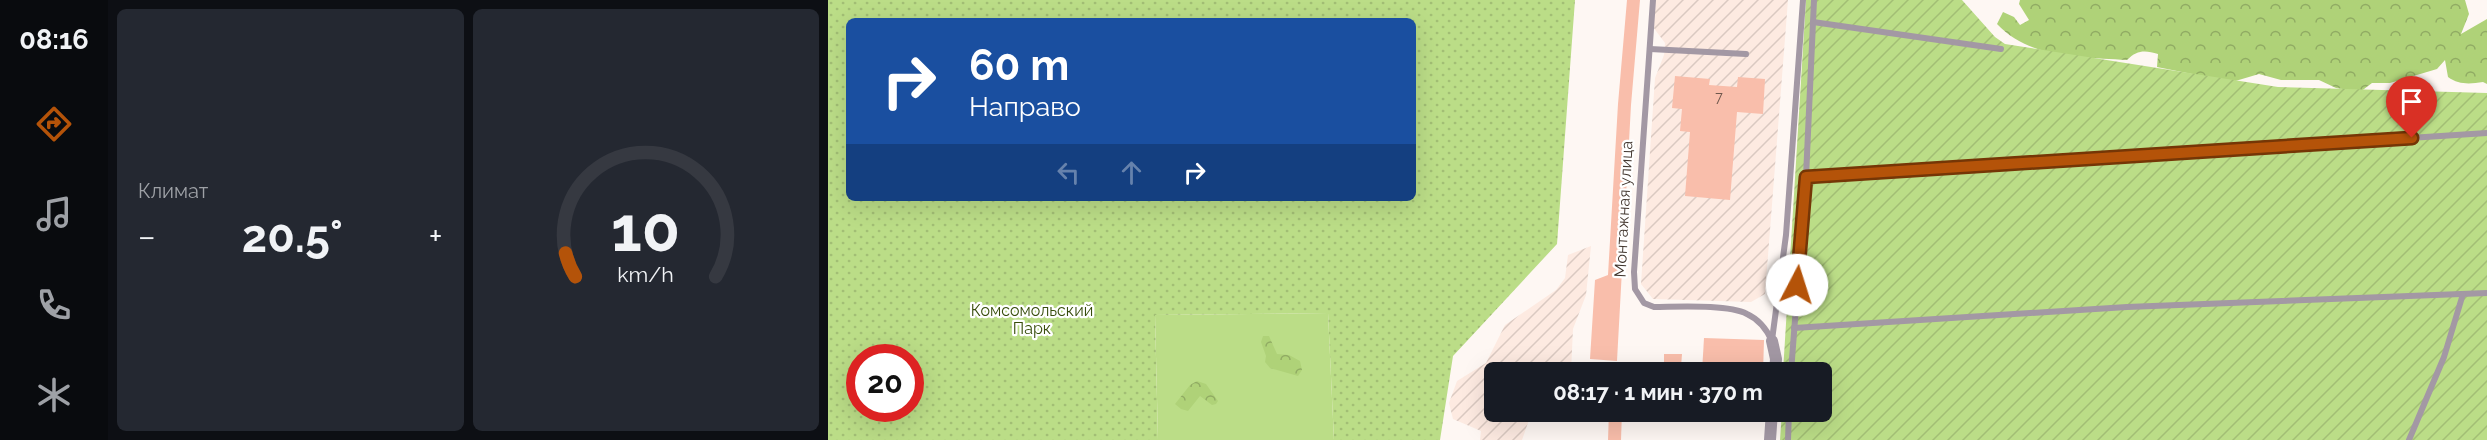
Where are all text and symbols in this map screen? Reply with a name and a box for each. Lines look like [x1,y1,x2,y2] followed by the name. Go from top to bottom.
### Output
[19,24,89,55] text: 08:16
[969,41,1069,90] text: 60 m
[870,42,948,120] icon: right
[2386,76,2437,138] pin
[2395,85,2428,118] icon: arrive
[1715,89,1723,105] house number: 7
[969,91,1081,122] text: Направо
[33,103,75,145] icon: directions
[1610,140,1637,278] street label: Монтажная улица
[1052,156,1085,189] icon: left
[1115,156,1148,189] icon: ahead
[1178,156,1211,189] icon: right
[138,179,208,203] text: Климат
[611,192,680,266] text: 10
[33,193,75,235] icon: music
[242,210,343,263] text: 20.5°
[138,217,156,256] text: −
[429,217,442,256] text: +
[1765,253,1829,317] position arrow
[617,262,674,287] text: km/h
[33,284,75,326] icon: phone
[971,301,1093,338] park label: Комсомольский Парк
[846,344,924,422] speed limit sign: 20
[33,374,75,416] icon: climate
[1553,379,1763,405] text: 08:17 · 1 мин · 370 m

